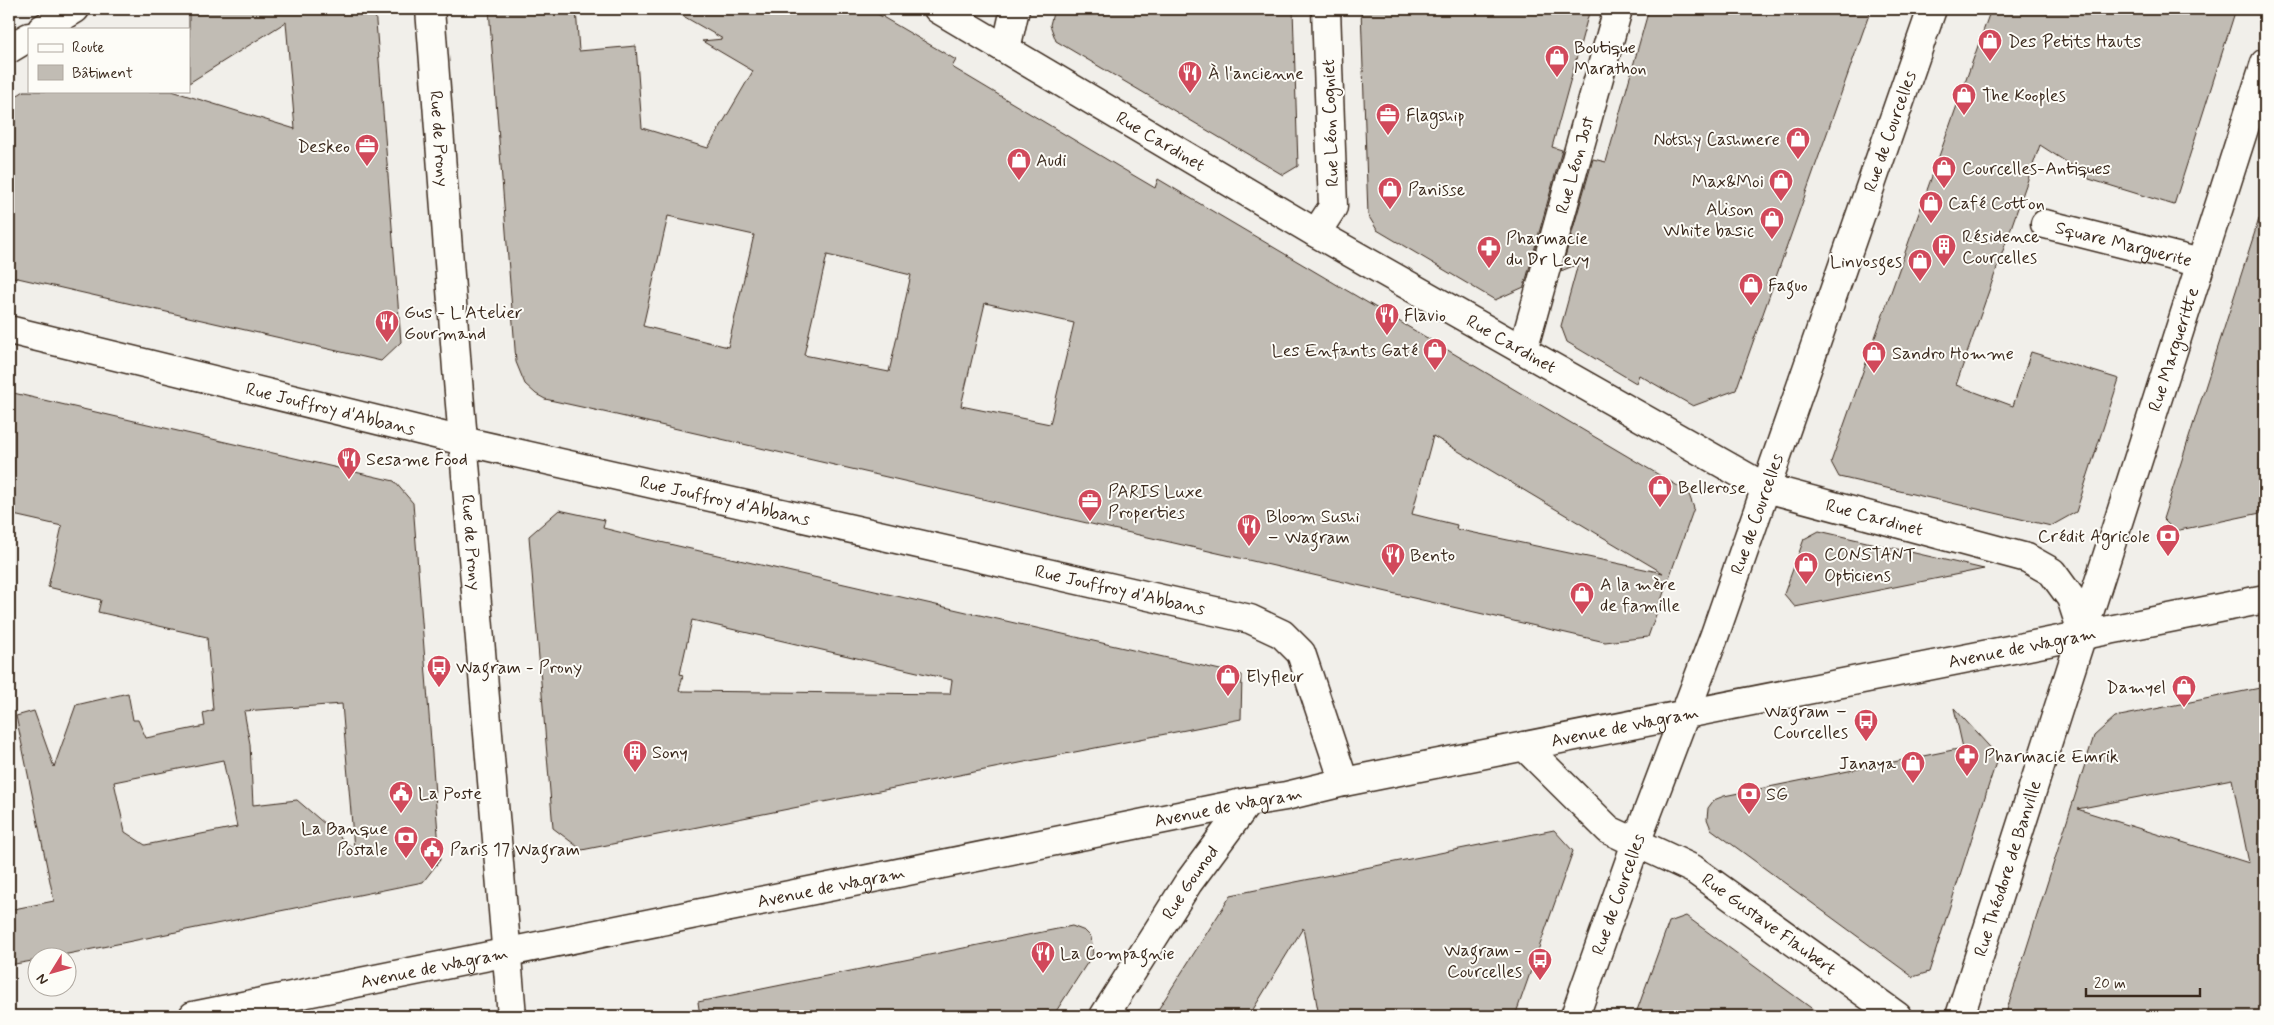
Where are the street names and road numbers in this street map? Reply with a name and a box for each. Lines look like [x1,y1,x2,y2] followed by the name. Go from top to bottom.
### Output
[1317,58,1346,187] street label: Rue Léon Cogniet
[1858,68,1923,196] street label: Rue de Courcelles
[423,90,454,188] street label: Rue de Prony
[1111,106,1210,178] street label: Rue Cardinet
[1550,113,1601,217] street label: Rue Léon Jost
[2052,216,2194,273] street label: Square Marguerite
[2143,284,2206,415] street label: Rue Margueritte
[1462,310,1560,380] street label: Rue Cardinet
[243,377,418,442] street label: Rue Jouffroy d'Abbans
[1726,450,1790,578] street label: Rue de Courcelles
[637,470,812,532] street label: Rue Jouffroy d'Abbans
[455,494,487,591] street label: Rue de Prony
[1823,494,1926,543] street label: Rue Cardinet
[1032,560,1207,621] street label: Rue Jouffroy d'Abbans
[1946,622,2098,675] street label: Avenue de Wagram
[1549,701,1701,754] street label: Avenue de Wagram
[1969,777,2048,960] street label: Rue Théodore de Banville
[1152,782,1305,834] street label: Avenue de Wagram
[1586,831,1651,959] street label: Rue de Courcelles
[1157,841,1225,925] street label: Rue Gounod
[755,861,907,914] street label: Avenue de Wagram
[1696,868,1841,982] street label: Rue Gustave Flaubert
[358,941,510,995] street label: Avenue de Wagram

